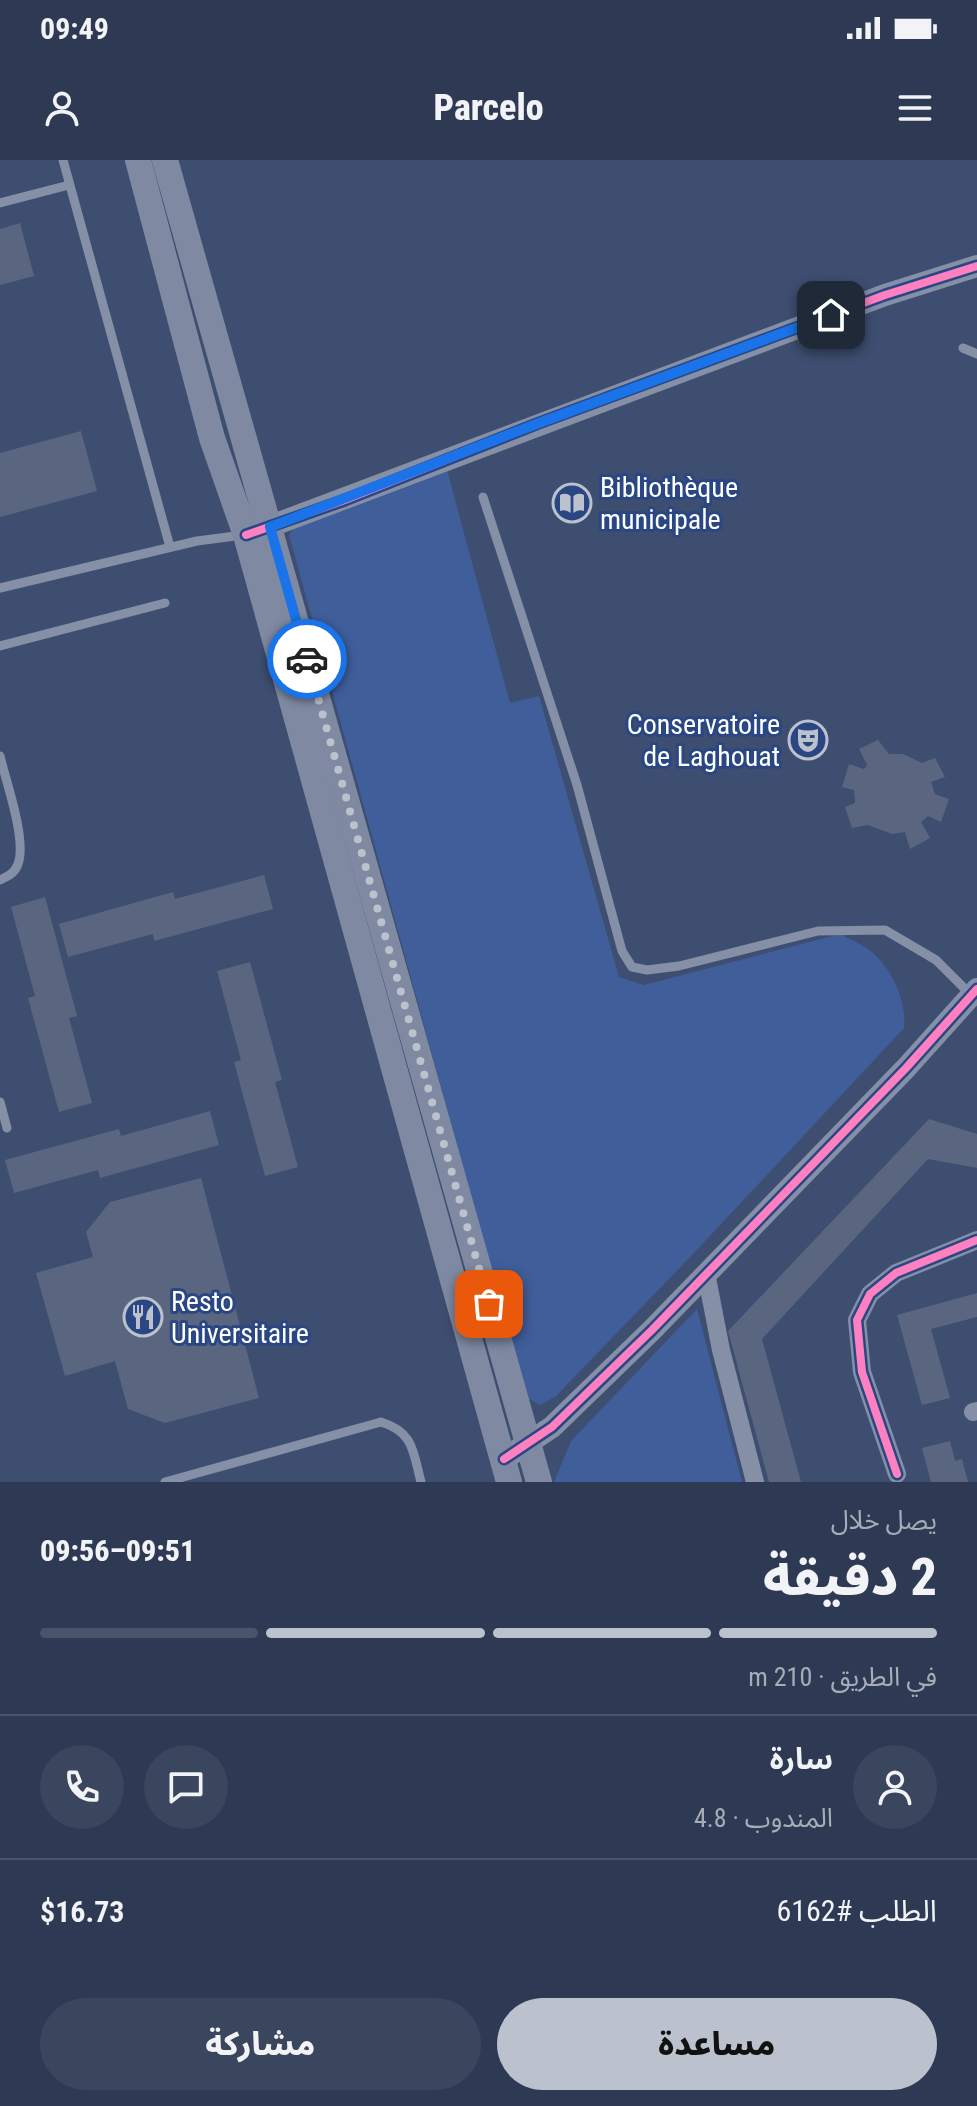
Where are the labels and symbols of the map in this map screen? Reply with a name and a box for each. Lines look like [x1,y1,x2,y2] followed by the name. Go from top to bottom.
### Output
[797,281,865,349] pin
[600,471,738,536] place label: Bibliothèque municipale
[551,482,593,524] library icon: Bibliothèque municipale
[267,619,347,699] courier
[627,708,780,773] place label: Conservatoire de Laghouat
[787,719,829,761] theatre icon: Conservatoire de Laghouat
[455,1270,523,1338] pin
[171,1285,309,1350] place label: Resto Universitaire
[122,1296,164,1338] restaurant icon: Resto Universitaire

